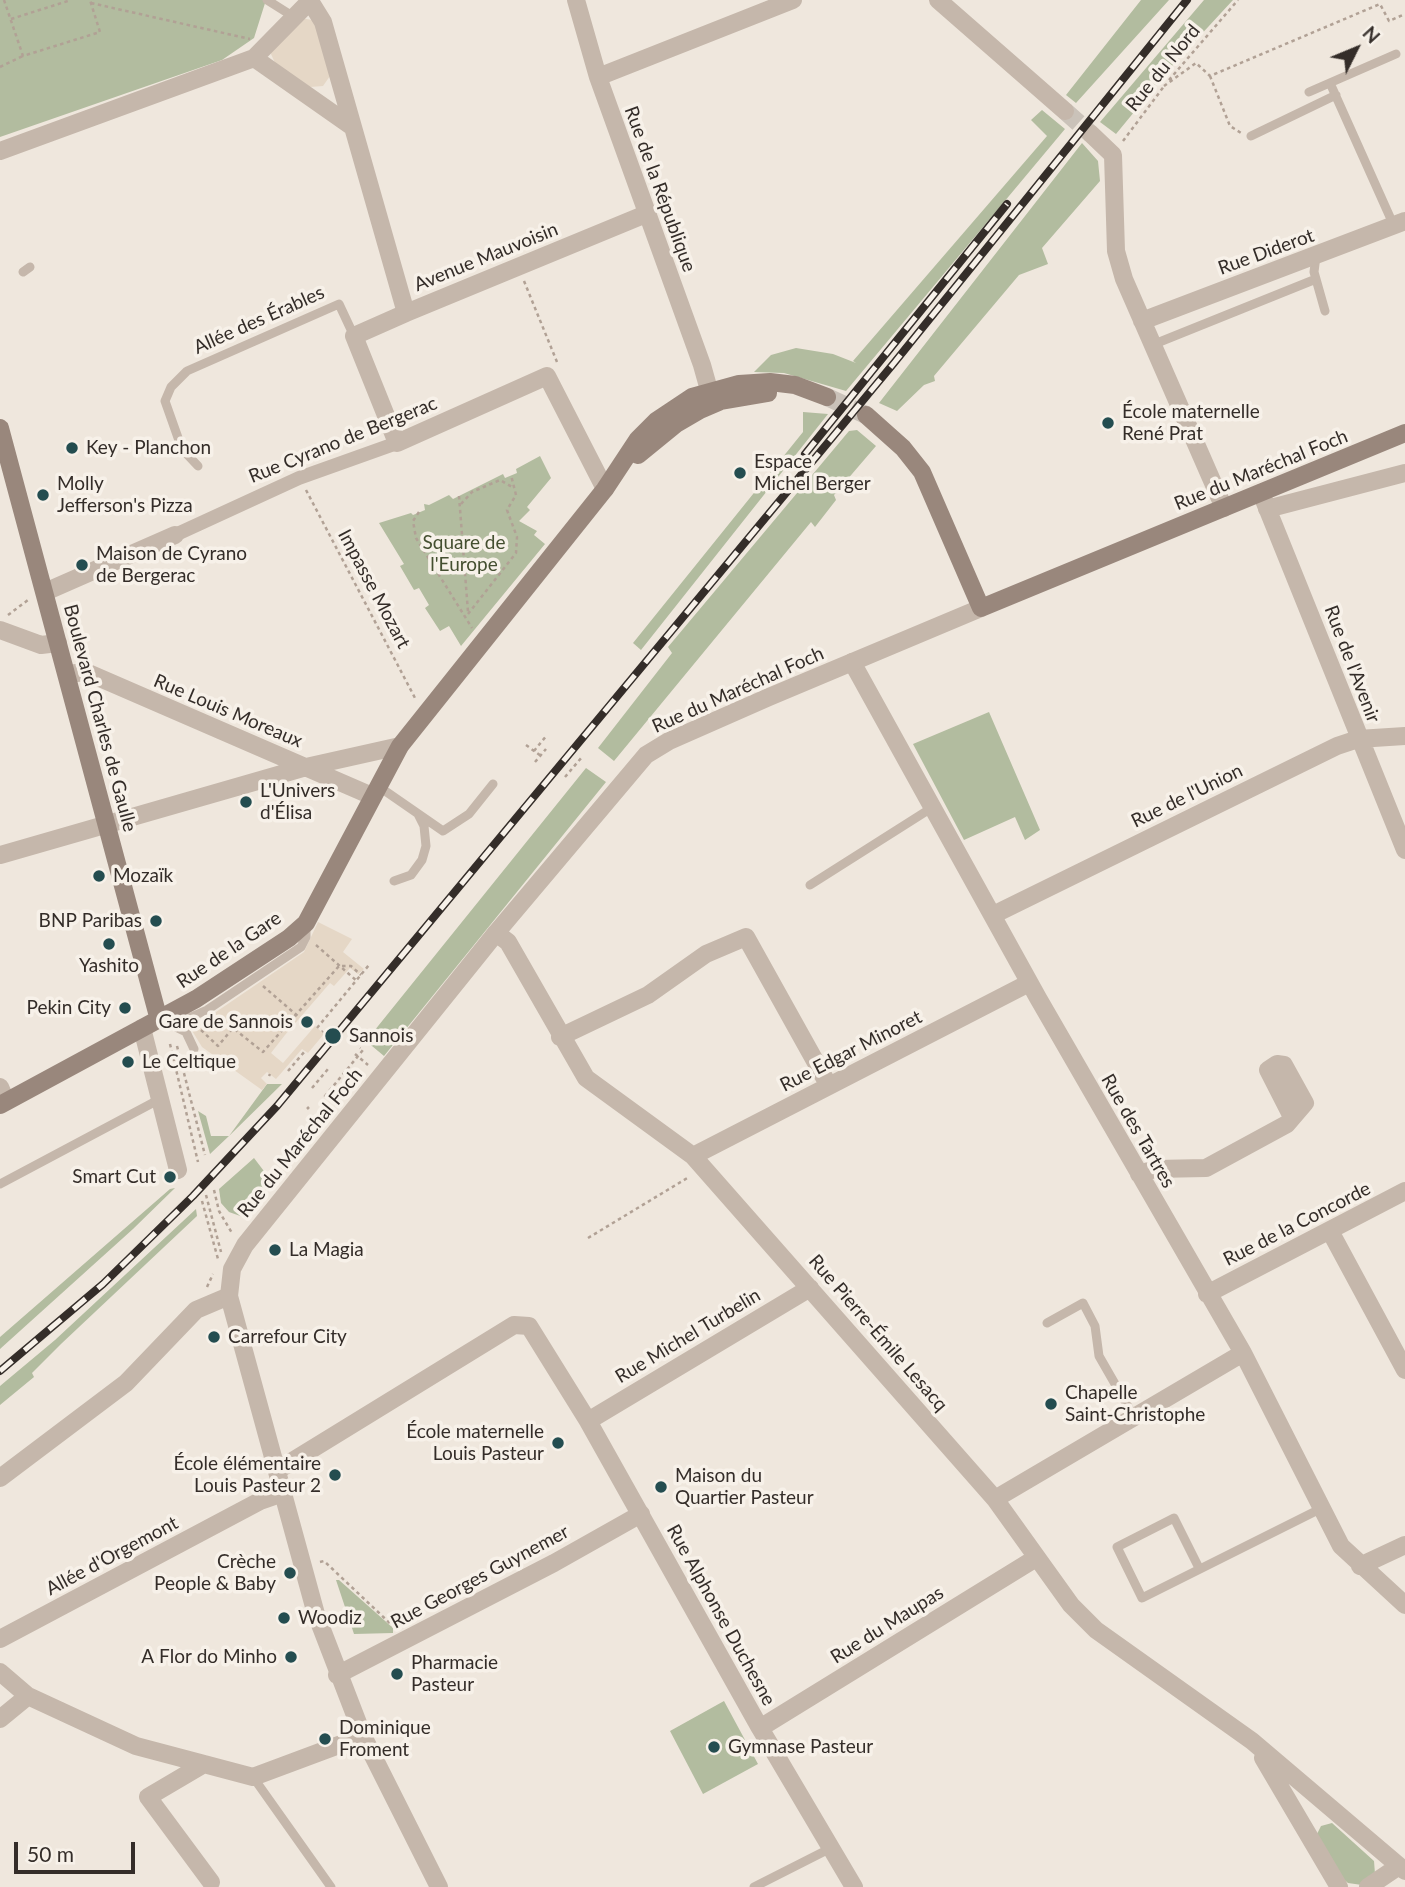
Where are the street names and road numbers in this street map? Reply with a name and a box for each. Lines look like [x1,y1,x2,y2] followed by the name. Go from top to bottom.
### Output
[1121,20,1205,116] street label: Rue du Nord
[619,103,701,275] street label: Rue de la République
[411,218,561,296] street label: Avenue Mauvoisin
[1215,224,1317,280] street label: Rue Diderot
[190,281,328,359] street label: Allée des Érables
[246,392,440,488] street label: Rue Cyrano de Bergerac
[1171,425,1351,515] street label: Rue du Maréchal Foch
[333,525,415,653] street label: Impasse Mozart
[59,602,141,834] street label: Boulevard Charles de Gaulle
[1319,602,1385,726] street label: Rue de l'Avenir
[649,642,827,738] street label: Rue du Maréchal Foch
[150,669,306,753] street label: Rue Louis Moreaux
[1128,759,1246,833] street label: Rue de l'Union
[172,907,286,993] street label: Rue de la Gare
[776,1005,926,1097] street label: Rue Edgar Minoret
[233,1064,367,1222] street label: Rue du Maréchal Foch
[1096,1070,1180,1192] street label: Rue des Tartres
[1220,1177,1374,1271] street label: Rue de la Concorde
[804,1250,952,1416] street label: Rue Pierre-Émile Lesacq
[611,1284,765,1388] street label: Rue Michel Turbelin
[42,1512,182,1600] street label: Allée d'Orgemont
[387,1520,573,1634] street label: Rue Georges Guynemer
[662,1520,780,1710] street label: Rue Alphonse Duchesne
[826,1581,948,1669] street label: Rue du Maupas

